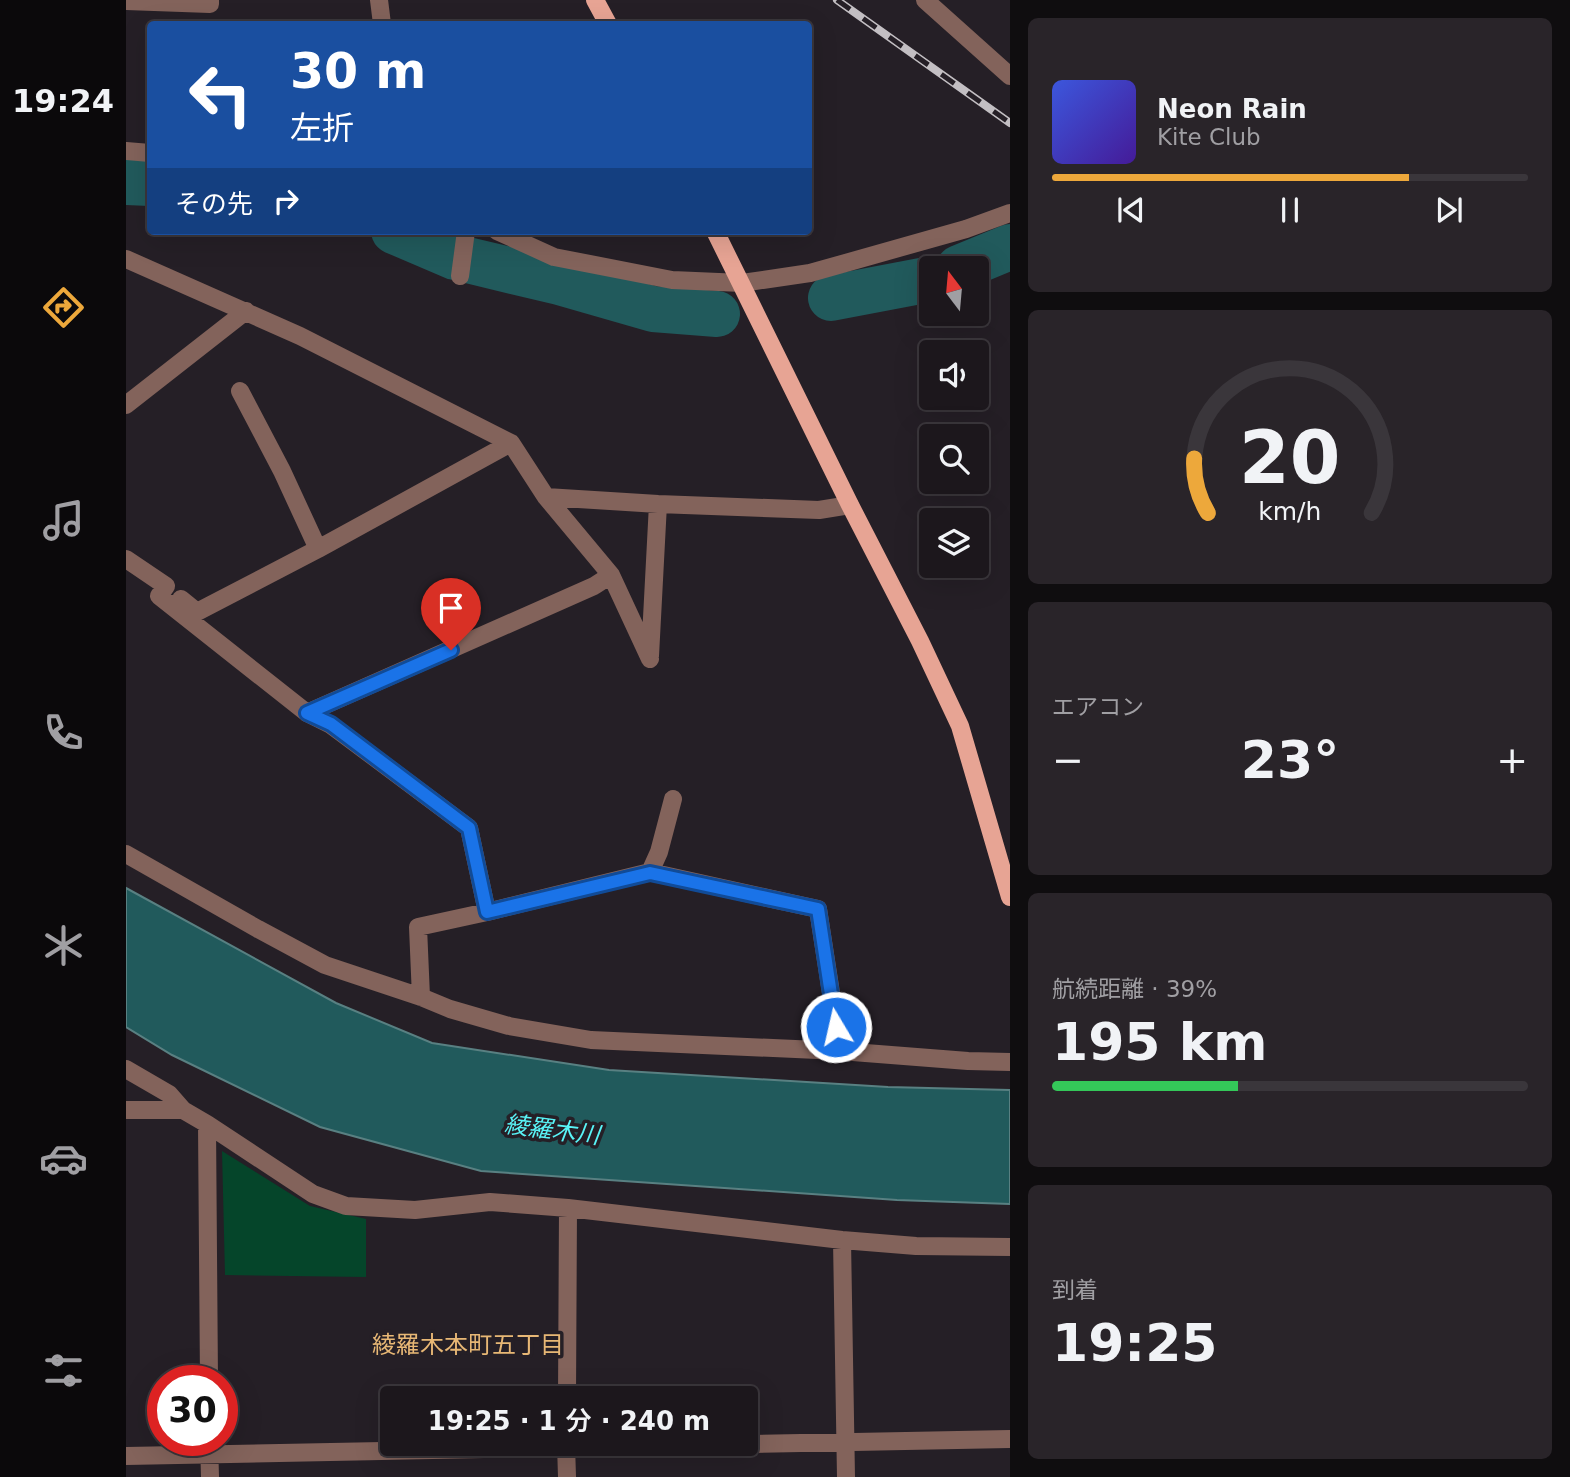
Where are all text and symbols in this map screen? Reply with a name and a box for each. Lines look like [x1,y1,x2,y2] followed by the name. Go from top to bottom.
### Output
[290,43,426,100] text: 30 m
[175,49,266,140] icon: left
[12,82,114,120] text: 19:24
[1157,94,1307,124] text: Neon Rain
[290,109,354,147] text: 左折
[1157,124,1261,150] text: Kite Club
[267,182,305,220] icon: right
[175,189,253,219] text: その先
[1112,191,1150,229] icon: previous
[1271,191,1309,229] icon: pause
[1430,191,1468,229] icon: next
[919,256,989,326] north arrow
[919,256,989,578] map controls
[39,283,88,332] icon: directions
[919,340,989,410] button: sound
[1239,415,1341,500] text: 20
[919,424,989,494] button: search
[39,496,88,545] icon: music
[1258,496,1322,525] text: km/h
[919,508,989,578] button: layers
[421,578,481,650] pin
[432,589,470,627] icon: arrive
[1052,694,1144,720] text: エアコン
[39,708,88,757] icon: phone
[1241,730,1339,790] text: 23°
[1052,738,1084,782] text: −
[1496,738,1528,782] text: +
[39,921,88,970] icon: climate
[1052,976,1217,1002] text: 航続距離 · 39%
[799,990,873,1064] position arrow
[1052,1012,1267,1072] text: 195 km
[503,1110,604,1150] water label: 綾羅木川
[39,1134,88,1183] icon: car
[1052,1277,1098,1303] text: 到着
[1052,1313,1218,1373] text: 19:25
[372,1331,564,1359] district label: 綾羅木本町五丁目
[39,1346,88,1395] icon: filters
[147,1365,238,1456] speed limit sign: 30
[428,1406,710,1436] text: 19:25 · 1 分 · 240 m

